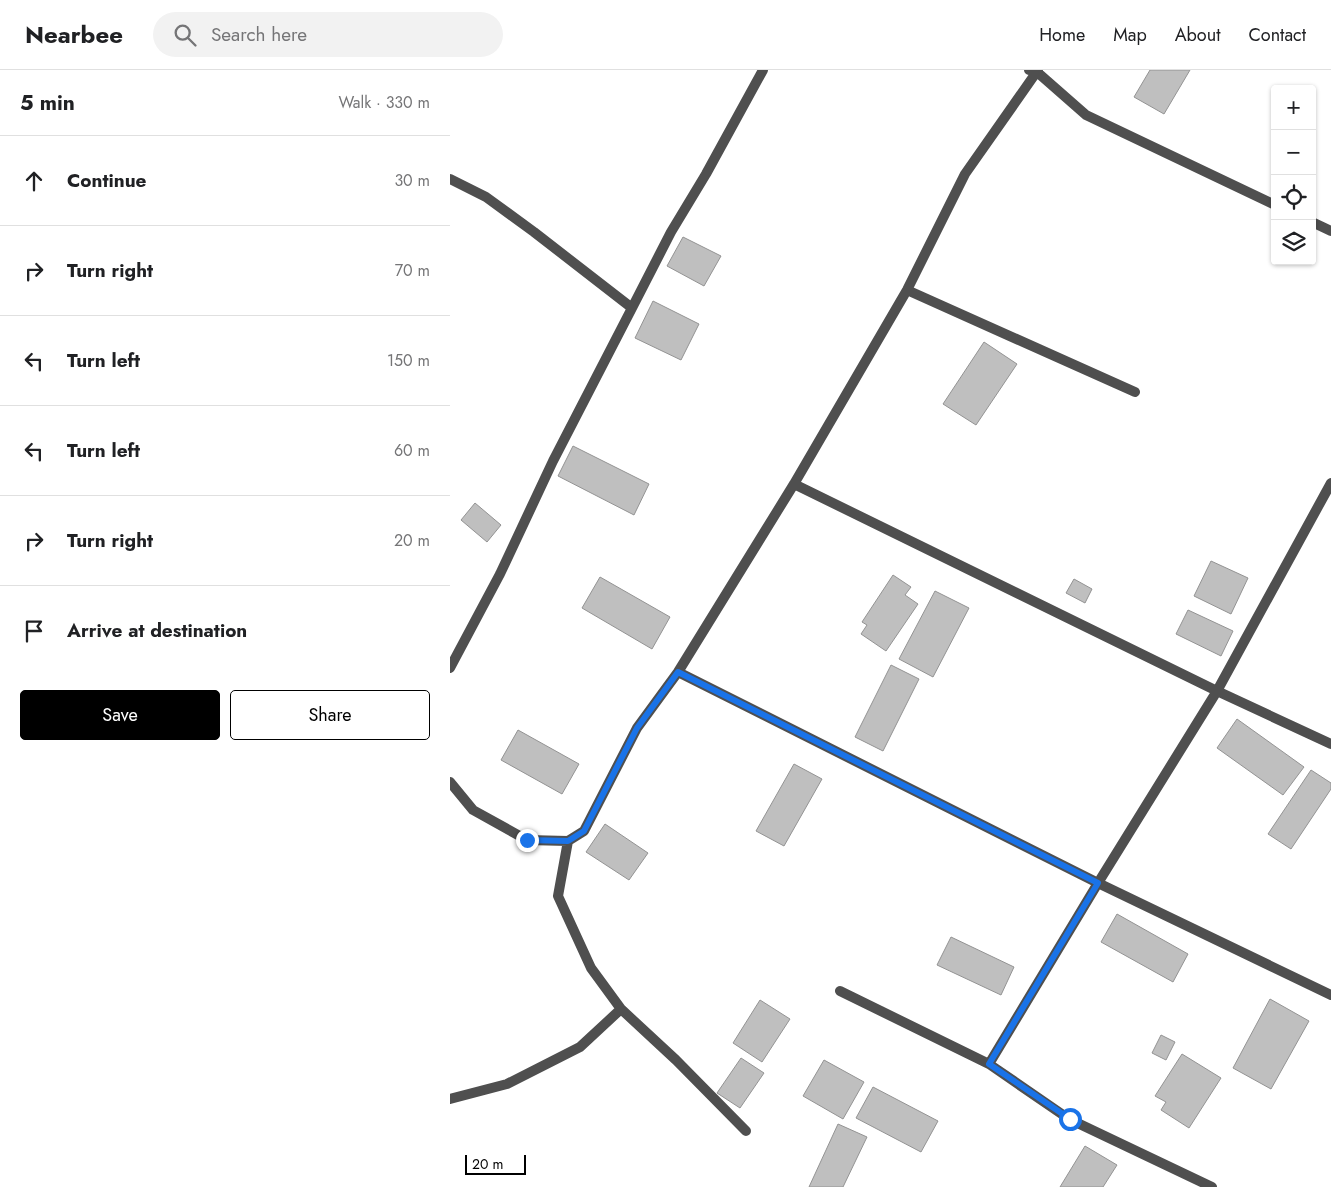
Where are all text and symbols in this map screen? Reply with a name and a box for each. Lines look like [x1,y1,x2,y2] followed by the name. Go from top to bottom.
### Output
[153,12,503,57] search box
[25,17,123,52] text: Nearbee
[171,21,199,49] icon: search
[211,21,307,48] text: Search here
[1039,22,1085,48] text: Home
[1113,22,1147,48] text: Map
[1175,22,1220,48] text: About
[1248,22,1306,48] text: Contact
[1271,85,1316,265] map controls
[1271,85,1316,130] button: +
[20,88,75,118] text: 5 min
[339,91,430,114] text: Walk · 330 m
[1271,130,1316,175] button: −
[20,167,48,195] icon: ahead
[67,167,146,194] text: Continue
[394,169,430,192] text: 30 m
[1271,175,1316,220] button: locate
[1271,220,1316,265] button: layers
[20,257,48,285] icon: right
[67,257,153,284] text: Turn right
[395,259,430,282] text: 70 m
[20,347,48,375] icon: left
[67,347,140,374] text: Turn left
[387,349,430,372] text: 150 m
[20,437,48,465] icon: left
[67,437,140,464] text: Turn left
[394,439,430,462] text: 60 m
[20,527,48,555] icon: right
[67,527,153,554] text: Turn right
[394,529,430,552] text: 20 m
[20,617,48,645] icon: arrive
[67,617,247,644] text: Arrive at destination
[20,690,220,740] button: Save
[230,690,430,740] button: Share
[516,829,539,852] route end
[1059,1108,1082,1131] route start
[465,1152,526,1175] scale bar
[472,1154,504,1174] text: 20 m

